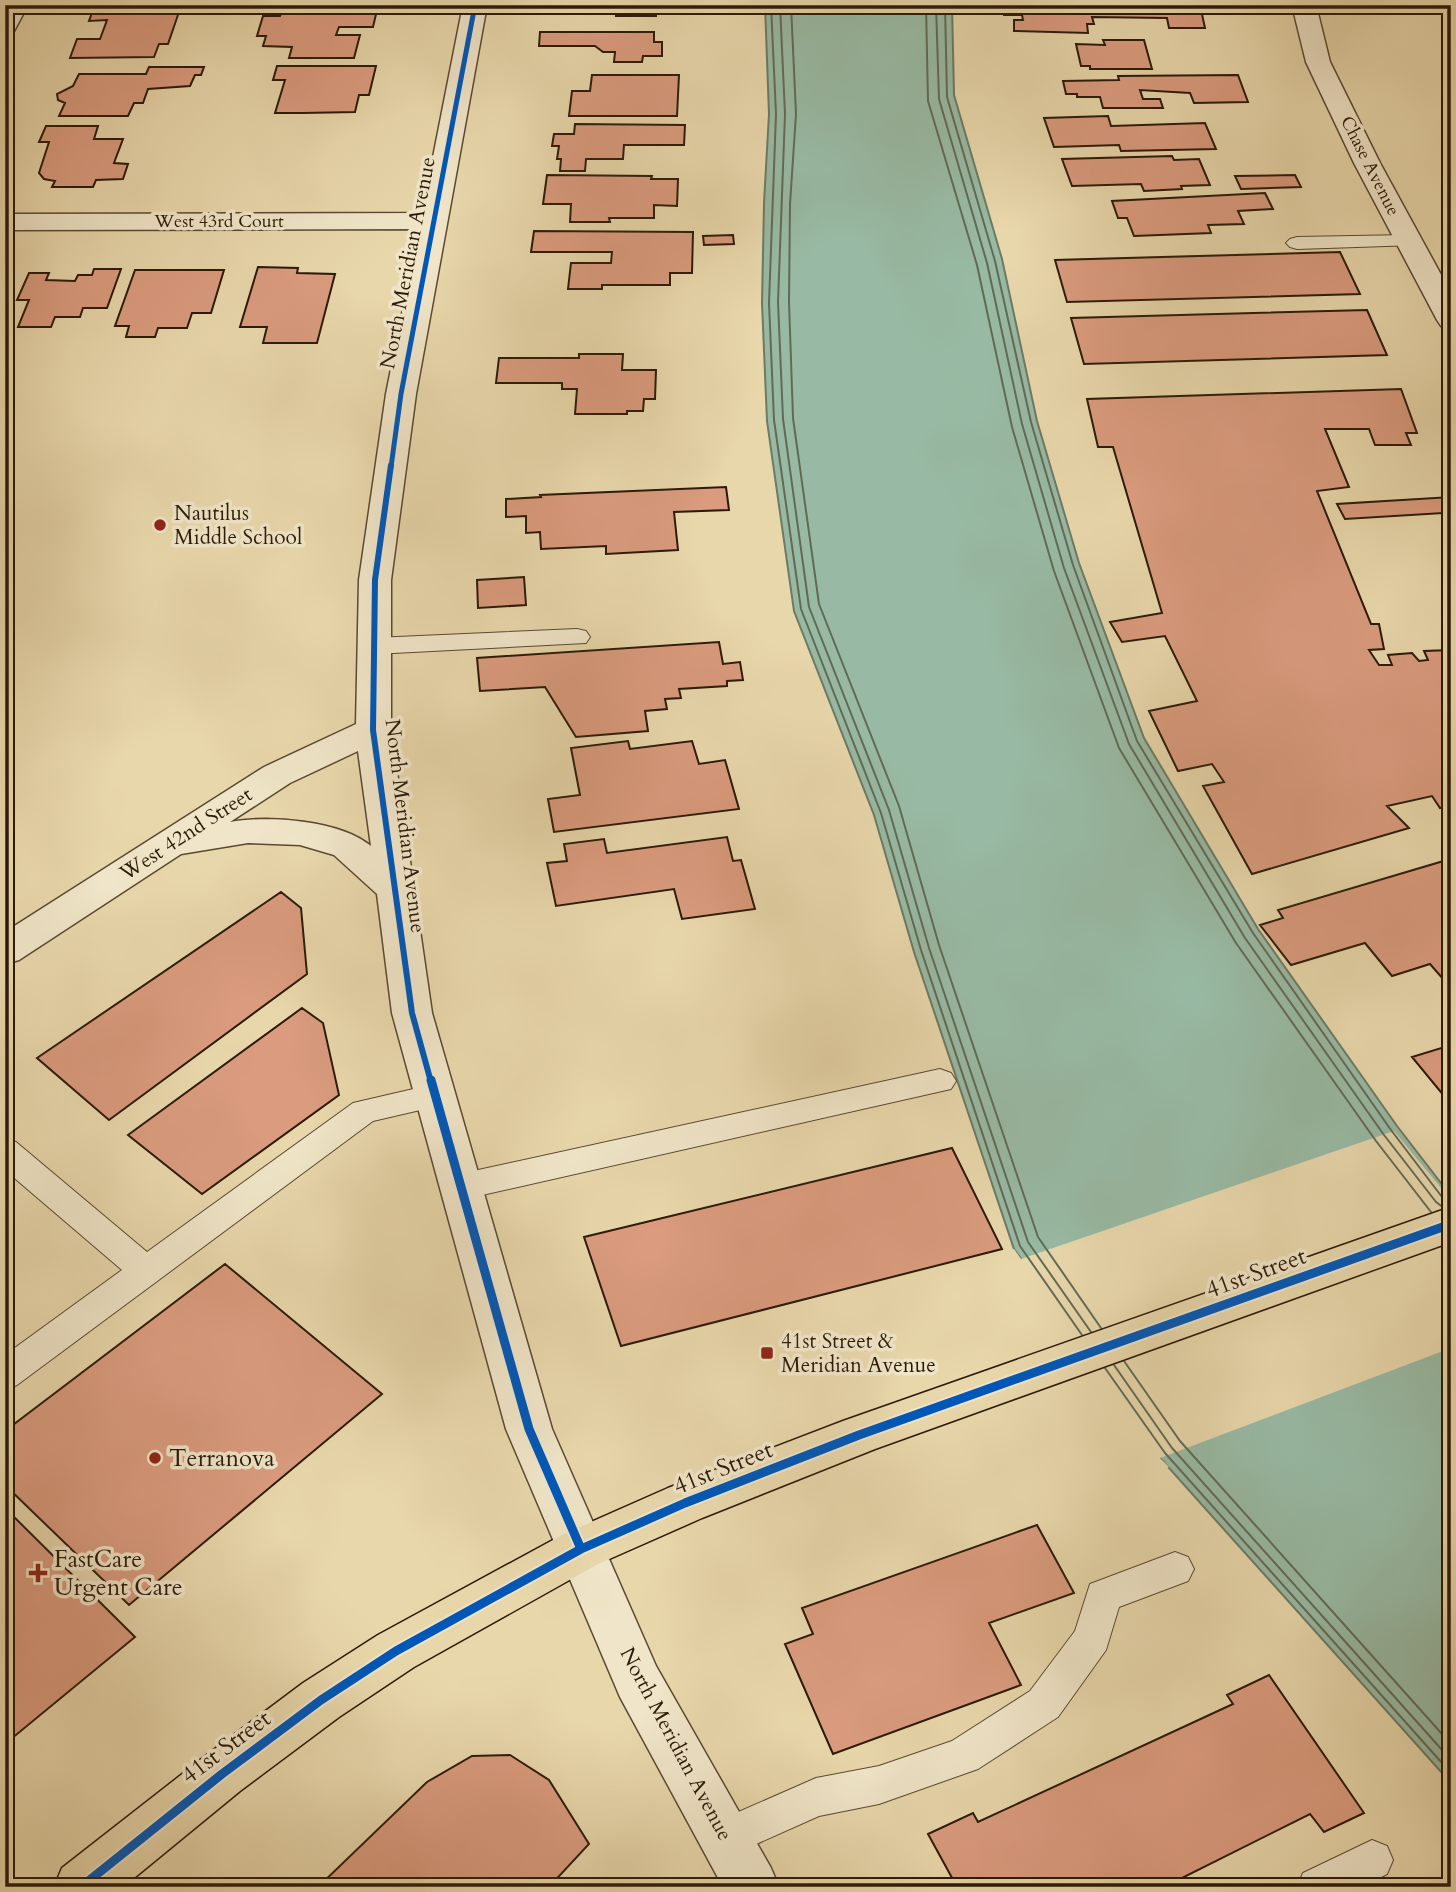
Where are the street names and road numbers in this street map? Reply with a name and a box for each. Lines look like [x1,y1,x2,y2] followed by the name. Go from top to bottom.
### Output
[1334,112,1406,220] street label: Chase Avenue
[373,154,443,372] street label: North Meridian Avenue
[153,209,284,234] street label: West 43rd Court
[377,717,433,935] street label: North Meridian Avenue
[113,780,258,888] street label: West 42nd Street
[1201,1240,1311,1306] street label: 41st Street
[668,1433,778,1503] street label: 41st Street
[613,1642,739,1846] street label: North Meridian Avenue
[174,1702,278,1792] street label: 41st Street

